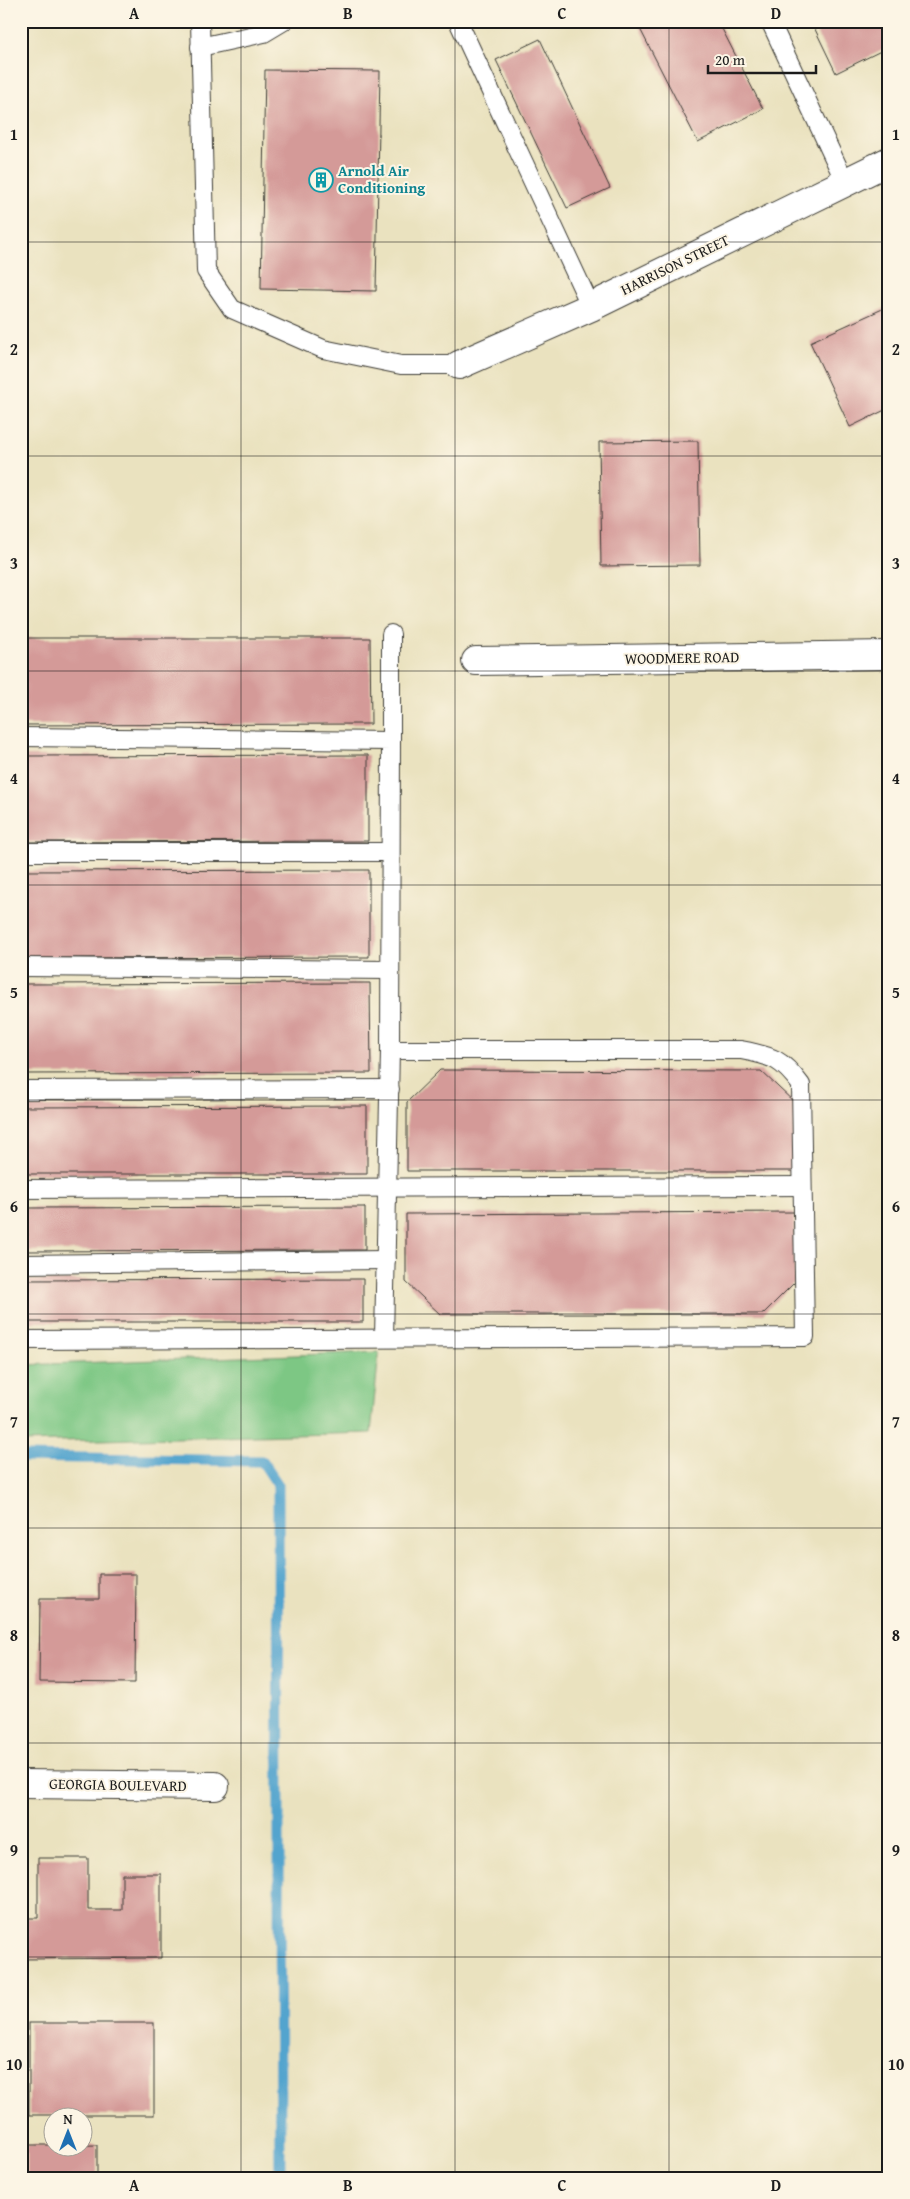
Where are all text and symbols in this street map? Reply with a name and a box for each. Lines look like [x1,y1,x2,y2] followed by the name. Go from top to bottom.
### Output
[129,1,140,25] text: A
[343,1,353,25] text: B
[557,1,567,25] text: C
[771,1,781,25] text: D
[708,42,815,74] scale bar
[715,49,746,70] text: 20 m
[10,122,18,146] text: 1
[892,122,900,146] text: 1
[338,160,425,198] place label: Arnold Air Conditioning
[308,167,334,193] building icon: Arnold Air Conditioning
[617,229,733,300] street label: HARRISON STREET
[10,337,18,361] text: 2
[892,337,900,361] text: 2
[10,551,18,575] text: 3
[892,551,900,575] text: 3
[624,646,740,669] street label: WOODMERE ROAD
[10,766,18,790] text: 4
[892,766,900,790] text: 4
[10,980,18,1004] text: 5
[892,980,900,1004] text: 5
[10,1194,18,1218] text: 6
[892,1194,900,1218] text: 6
[10,1409,18,1433] text: 7
[892,1409,900,1433] text: 7
[10,1623,18,1647] text: 8
[892,1623,900,1647] text: 8
[49,1773,187,1796] street label: GEORGIA BOULEVARD
[10,1838,18,1862] text: 9
[892,1838,900,1862] text: 9
[6,2052,22,2076] text: 10
[888,2052,904,2076] text: 10
[42,2106,92,2156] north arrow
[63,2109,73,2129] text: N
[129,2173,140,2197] text: A
[343,2173,353,2197] text: B
[557,2173,567,2197] text: C
[771,2173,781,2197] text: D

